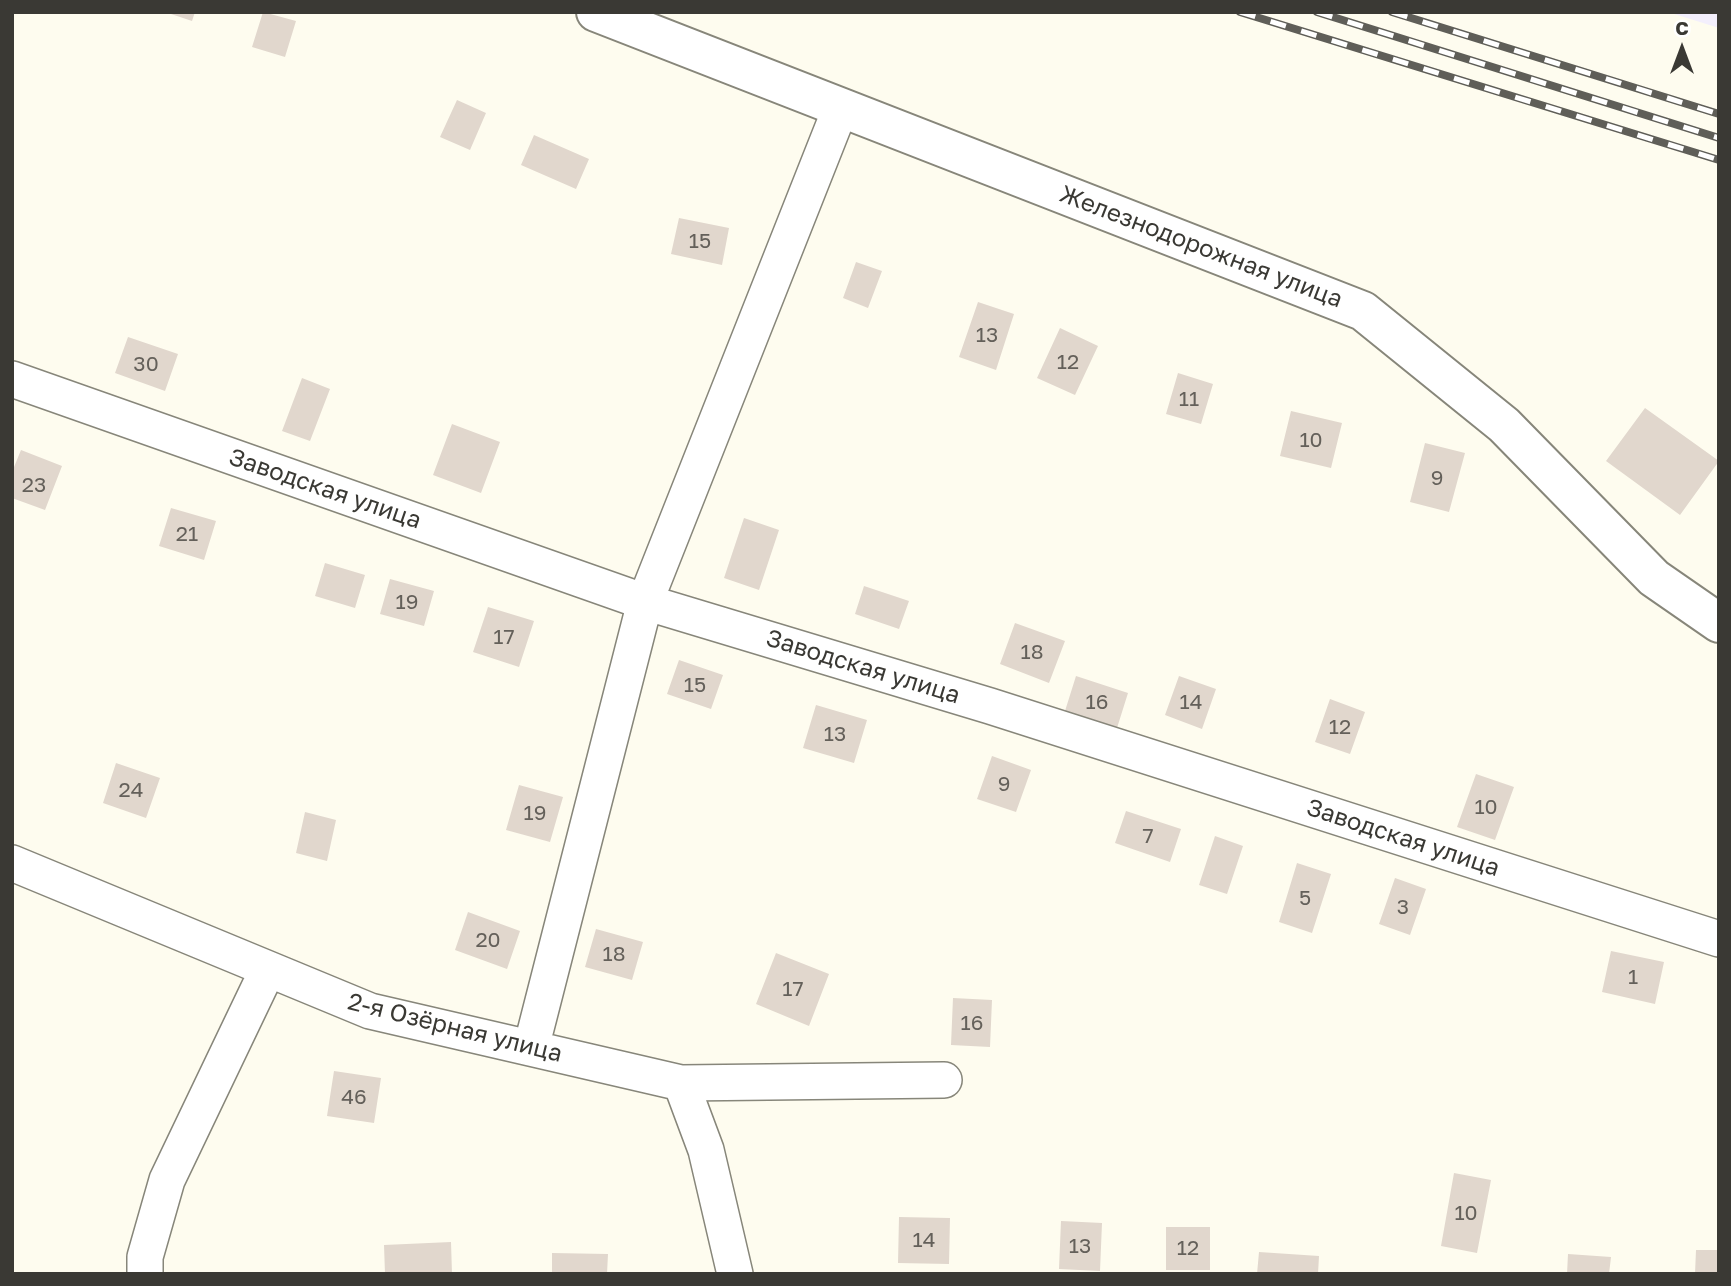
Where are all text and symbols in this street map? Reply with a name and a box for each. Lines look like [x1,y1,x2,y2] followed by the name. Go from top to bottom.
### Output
[1647,14,1717,84] north arrow
[1675,16,1689,39] text: С
[1056,180,1346,314] street label: Железнодорожная улица
[689,228,711,254] house number: 15
[976,322,998,348] house number: 13
[1057,349,1079,375] house number: 12
[133,351,159,377] house number: 30
[1179,386,1199,412] house number: 11
[1299,427,1323,453] house number: 10
[225,443,425,535] street label: Заводская улица
[1431,465,1443,491] house number: 9
[22,472,46,498] house number: 23
[176,521,198,547] house number: 21
[396,589,418,615] house number: 19
[493,624,515,650] house number: 17
[763,624,963,710] street label: Заводская улица
[1021,639,1043,665] house number: 18
[684,672,706,698] house number: 15
[1086,689,1108,715] house number: 16
[1180,689,1202,715] house number: 14
[1329,714,1351,740] house number: 12
[824,721,846,747] house number: 13
[998,771,1010,797] house number: 9
[119,777,143,803] house number: 24
[1303,793,1503,883] street label: Заводская улица
[1474,794,1498,820] house number: 10
[524,800,546,826] house number: 19
[1142,823,1154,849] house number: 7
[1299,885,1311,911] house number: 5
[1397,894,1409,920] house number: 3
[475,927,501,953] house number: 20
[603,941,625,967] house number: 18
[1628,964,1638,990] house number: 1
[782,976,804,1002] house number: 17
[345,987,565,1069] street label: 2-я Озёрная улица
[961,1010,983,1036] house number: 16
[341,1084,367,1110] house number: 46
[1454,1200,1478,1226] house number: 10
[913,1227,935,1253] house number: 14
[1069,1233,1091,1259] house number: 13
[1177,1235,1199,1261] house number: 12

